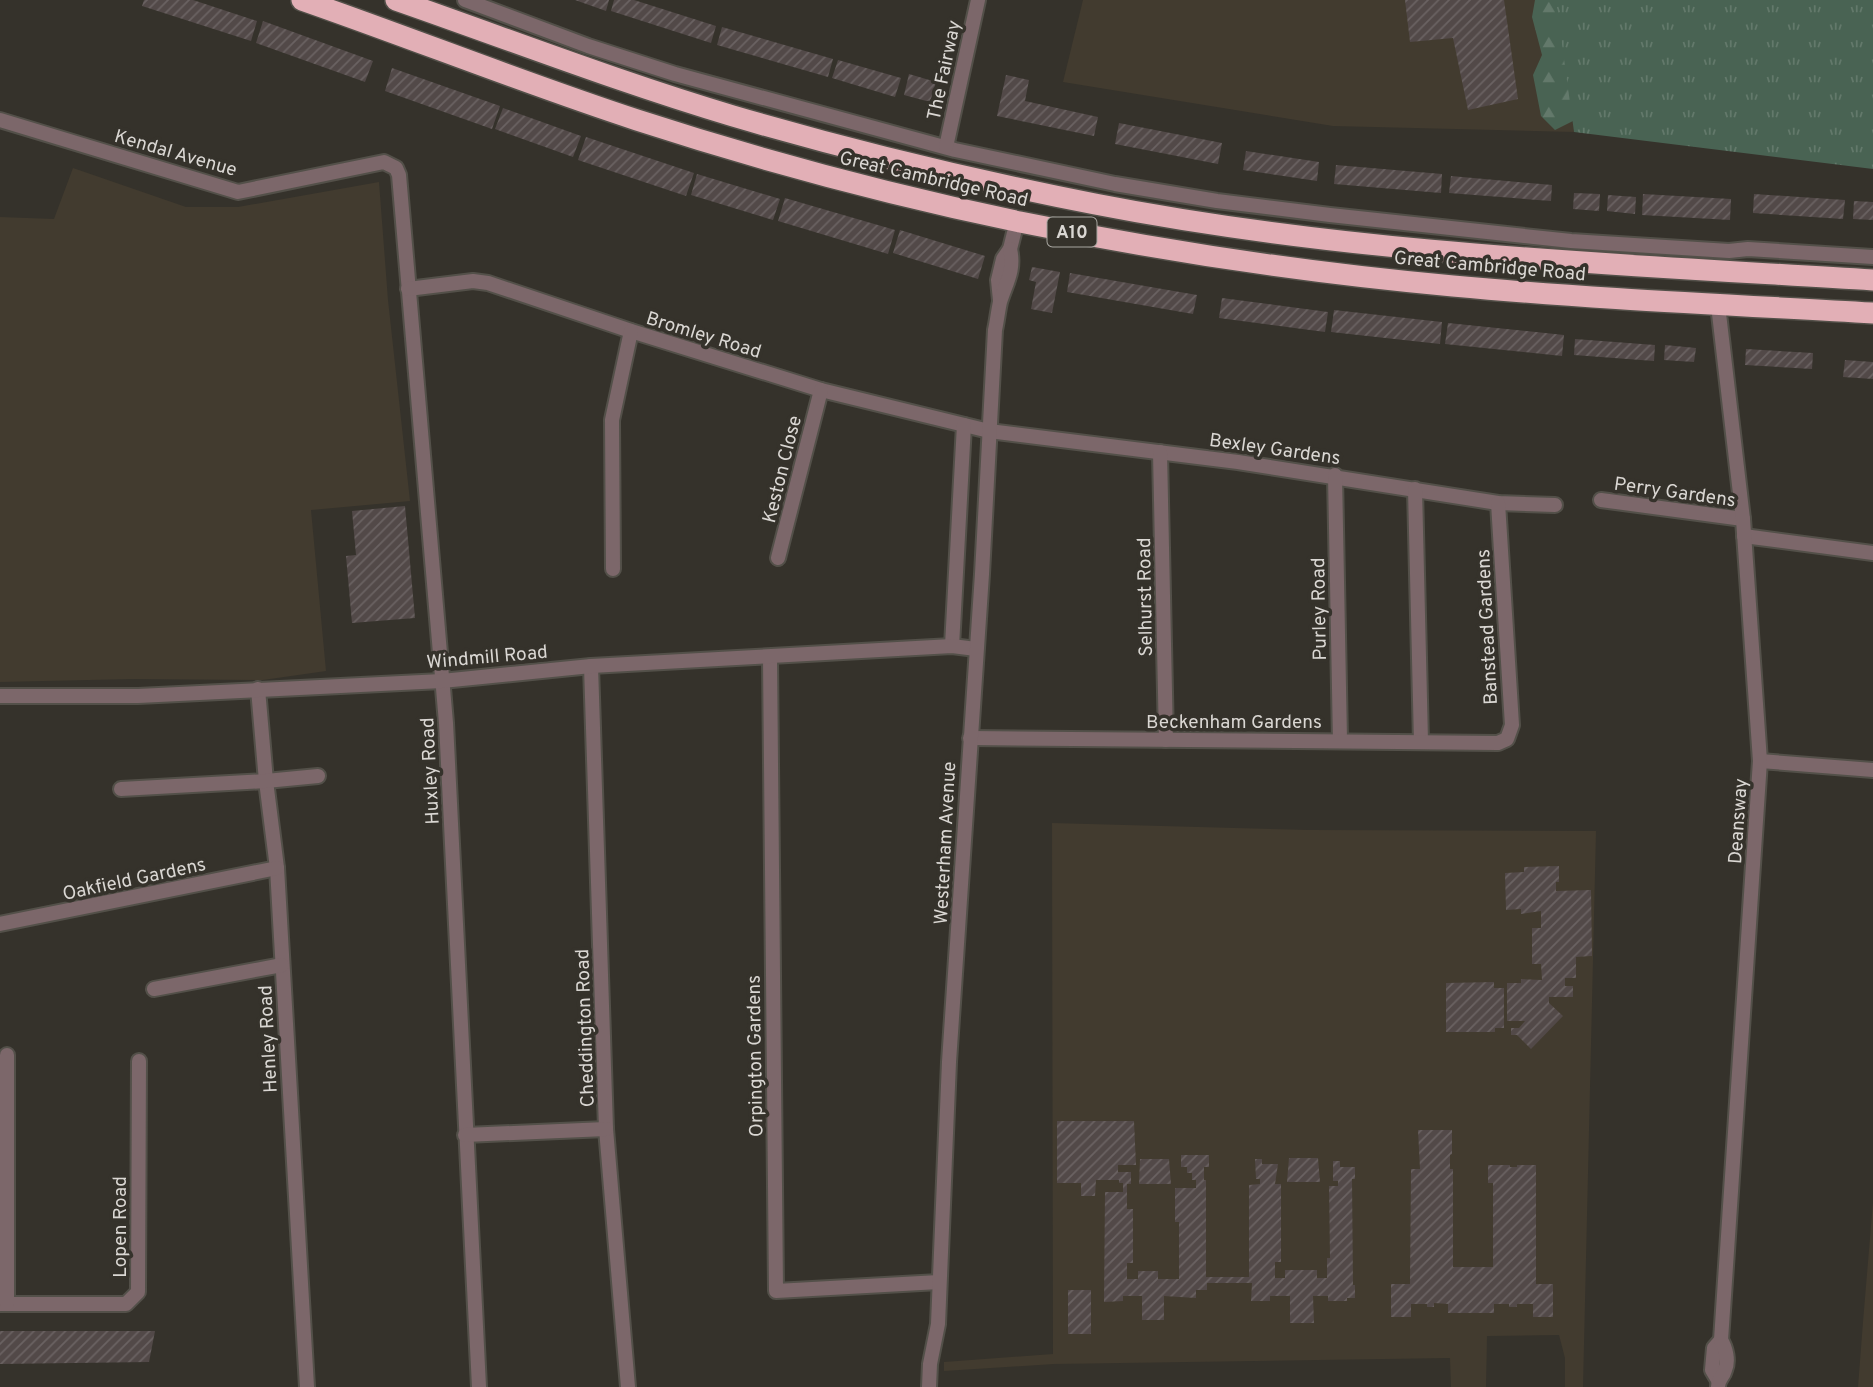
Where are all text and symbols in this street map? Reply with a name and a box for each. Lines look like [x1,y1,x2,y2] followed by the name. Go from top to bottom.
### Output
[923,18,967,123] street label: The Fairway
[111,125,239,183] street label: Kendal Avenue
[837,147,1030,213] street label: Great Cambridge Road
[1048,218,1096,246] road number: A10
[1393,247,1587,287] street label: Great Cambridge Road
[643,307,764,365] street label: Bromley Road
[758,413,808,526] street label: Keston Close
[1208,429,1342,471] street label: Bexley Gardens
[1612,473,1737,513] street label: Perry Gardens
[1133,537,1159,657] street label: Selhurst Road
[1472,548,1504,705] street label: Banstead Gardens
[1307,557,1333,661] street label: Purley Road
[425,641,549,675] street label: Windmill Road
[1146,711,1322,735] street label: Beckenham Gardens
[416,717,446,825] street label: Huxley Road
[930,761,962,925] street label: Westerham Avenue
[1724,777,1754,865] street label: Deansway
[61,853,208,907] street label: Oakfield Gardens
[571,948,601,1107] street label: Cheddington Road
[743,975,769,1137] street label: Orpington Gardens
[254,984,284,1093] street label: Henley Road
[109,1176,133,1278] street label: Lopen Road

